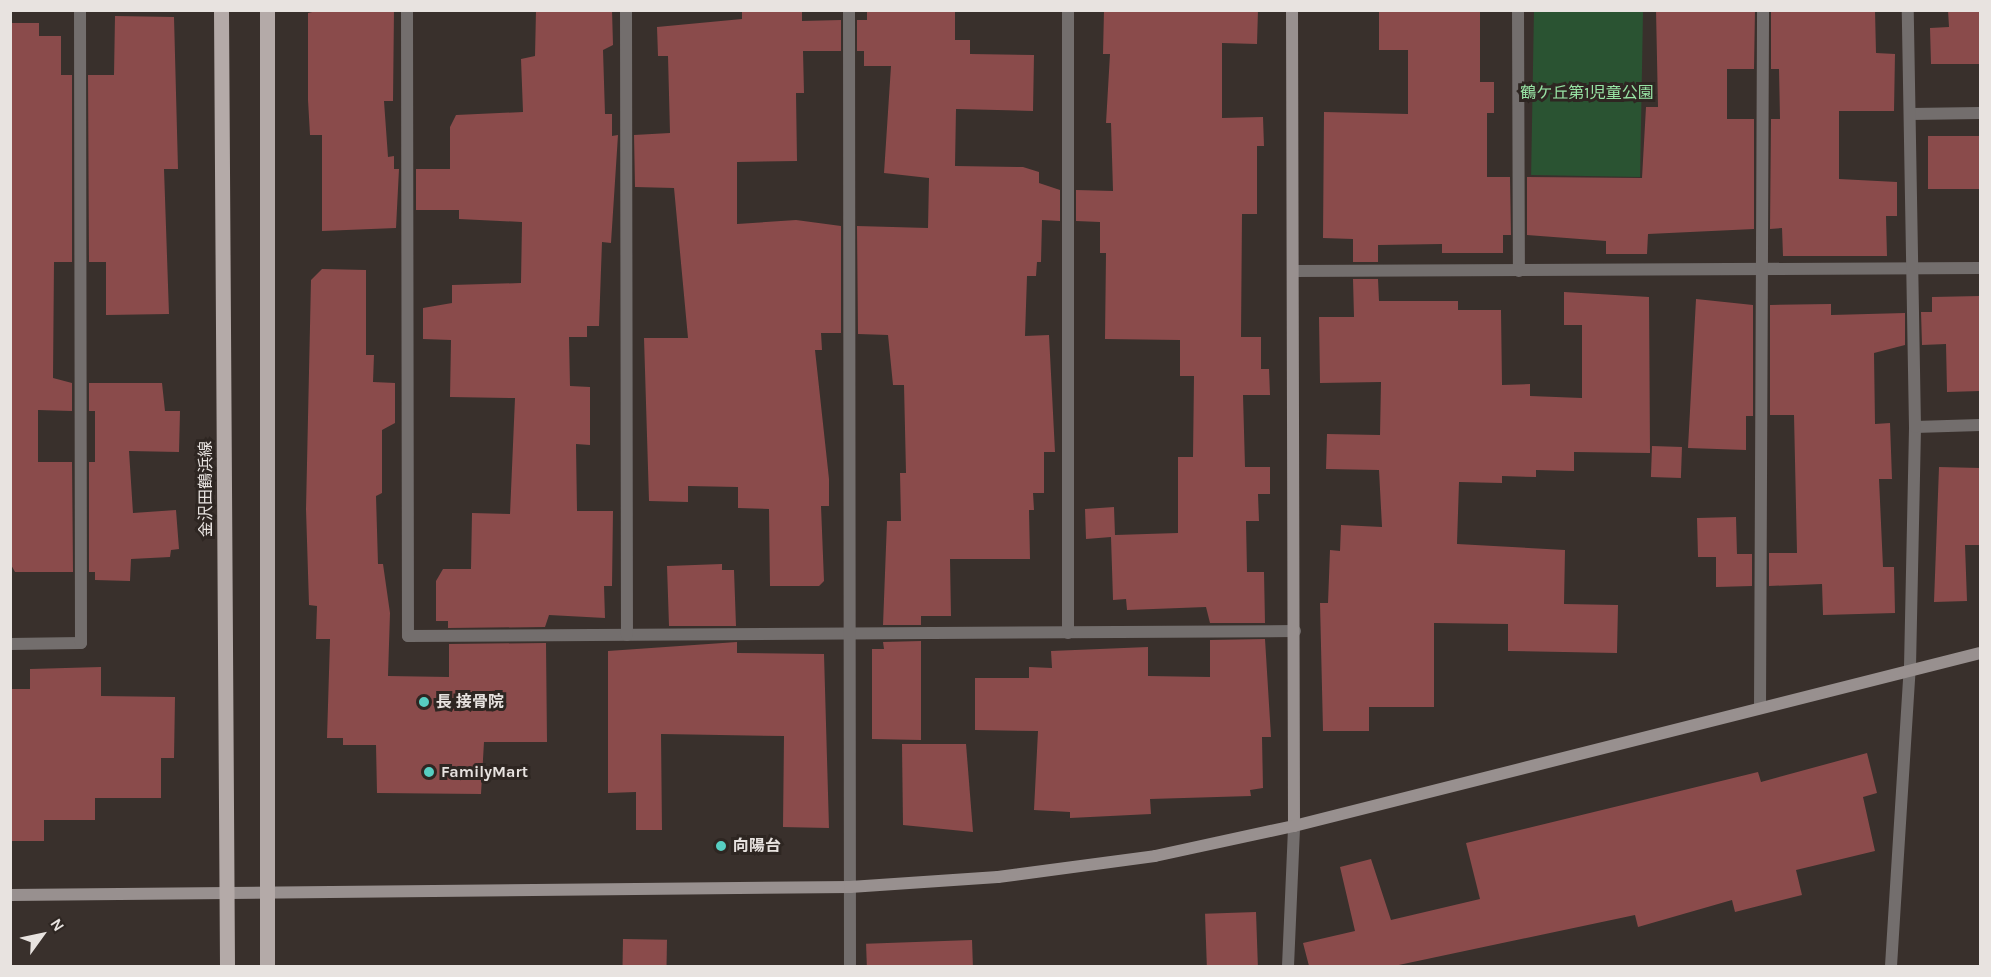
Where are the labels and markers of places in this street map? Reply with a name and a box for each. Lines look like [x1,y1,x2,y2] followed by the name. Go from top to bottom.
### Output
[436,692,504,712] place label: 長 接骨院
[417,695,431,709] marker: 長 接骨院
[441,762,528,782] place label: FamilyMart
[422,765,436,779] marker: FamilyMart
[733,836,781,856] place label: 向陽台
[714,839,728,853] marker: 向陽台

